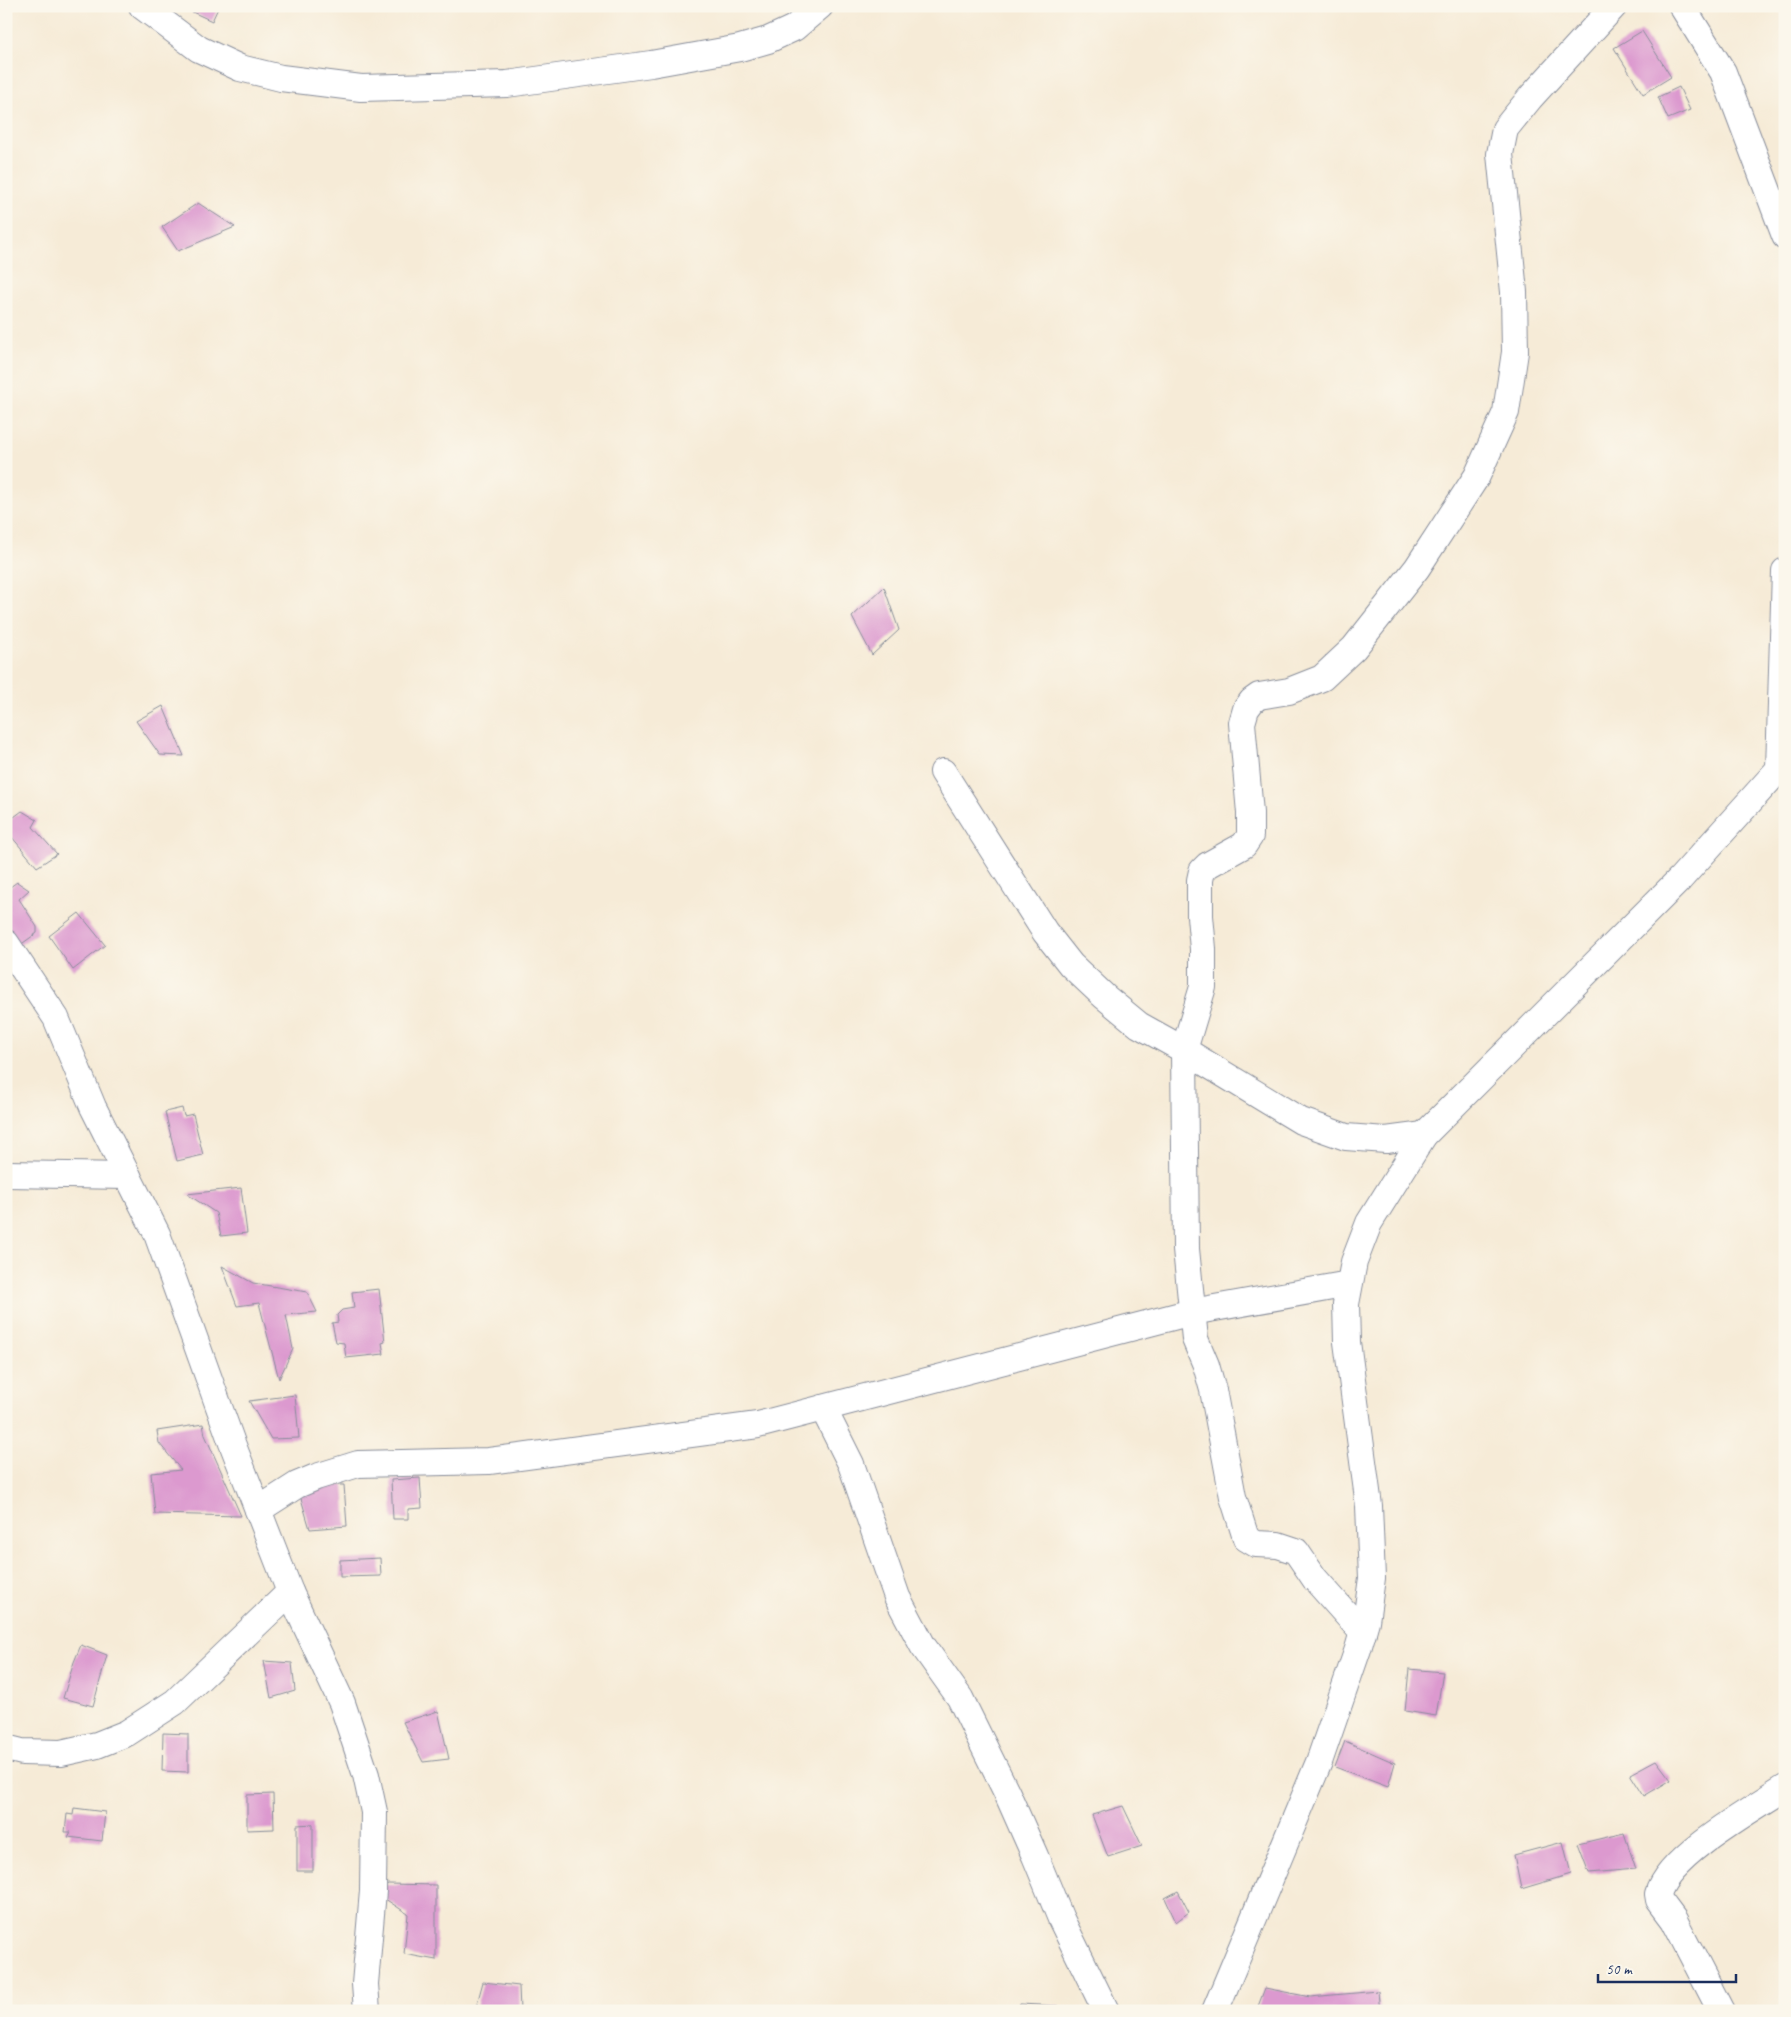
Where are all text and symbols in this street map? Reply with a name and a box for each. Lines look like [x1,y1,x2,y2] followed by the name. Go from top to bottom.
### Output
[1598,1952,1736,1984] scale bar
[1606,1960,1633,1979] text: 50 m

